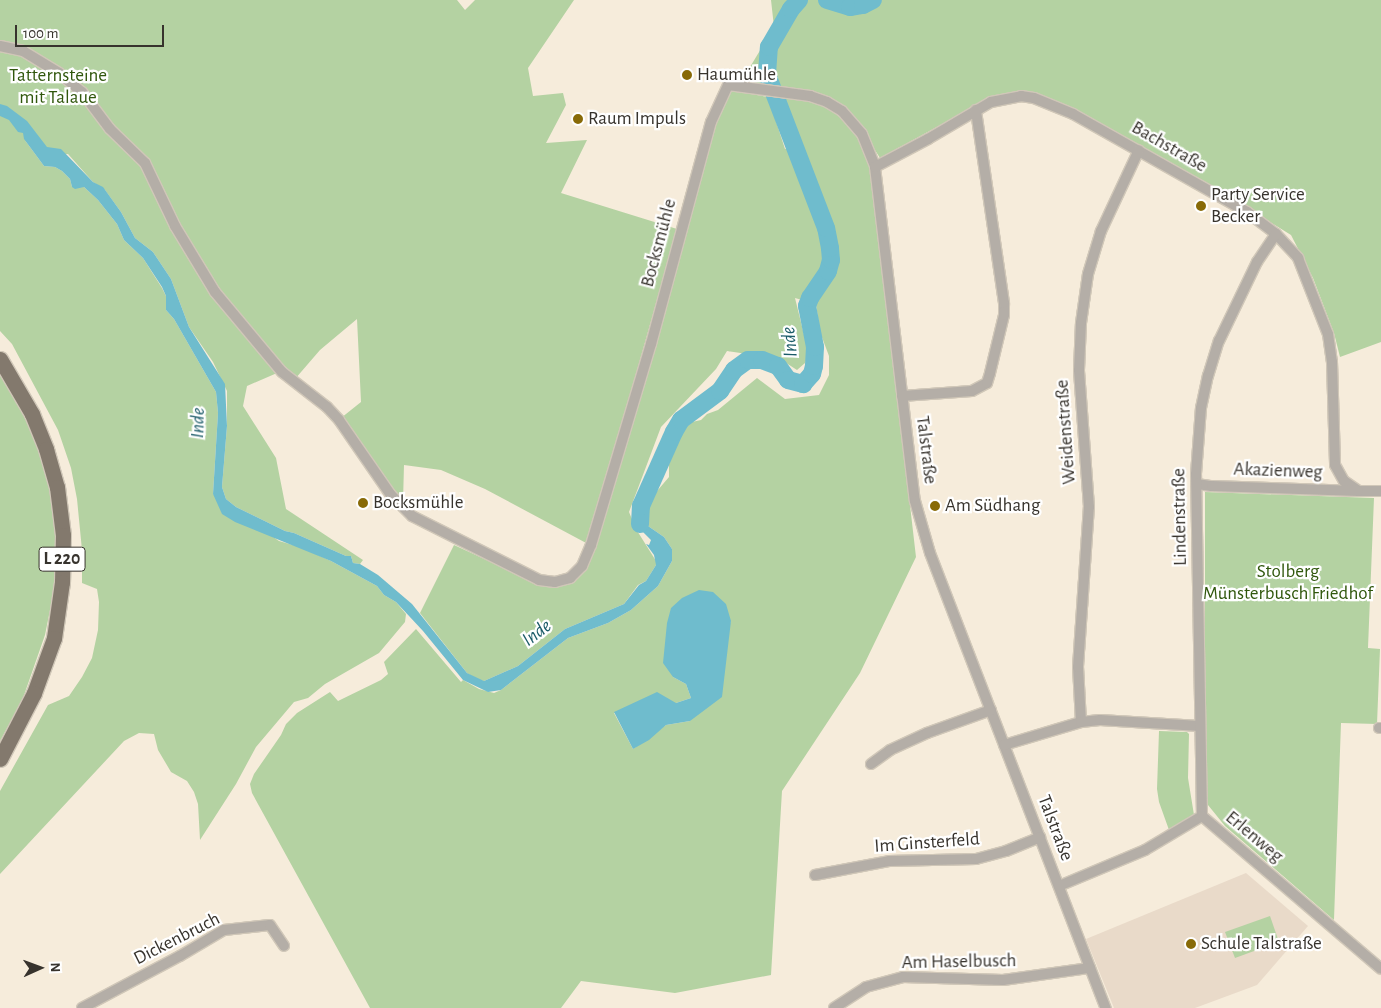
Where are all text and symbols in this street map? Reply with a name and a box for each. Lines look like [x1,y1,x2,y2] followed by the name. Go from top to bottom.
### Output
[18,15,166,47] scale bar
[23,26,58,41] text: 100 m
[697,64,776,86] place label: Haumühle
[9,65,107,109] park label: Tatternsteine mit Talaue
[681,69,693,81] marker: Haumühle
[588,108,686,130] place label: Raum Impuls
[572,113,584,125] marker: Raum Impuls
[1127,116,1211,178] street label: Bachstraße
[1211,184,1305,228] place label: Party Service Becker
[636,196,682,290] street label: Bocksmühle
[1195,200,1207,212] marker: Party Service Becker
[777,326,803,358] water label: Inde
[1051,379,1081,485] street label: Weidenstraße
[185,407,211,439] water label: Inde
[911,415,941,485] street label: Talstraße
[1233,458,1323,484] street label: Akazienweg
[1168,468,1192,566] street label: Lindenstraße
[373,492,464,514] place label: Bocksmühle
[945,495,1040,517] place label: Am Südhang
[357,497,369,509] marker: Bocksmühle
[929,500,941,512] marker: Am Südhang
[38,544,86,574] road number: L 220
[1203,561,1373,605] park label: Stolberg Münsterbusch Friedhof
[518,614,556,652] water label: Inde
[1032,792,1078,864] street label: Talstraße
[1220,806,1288,868] street label: Erlenweg
[874,828,980,858] street label: Im Ginsterfeld
[130,908,224,970] street label: Dickenbruch
[1201,933,1322,955] place label: Schule Talstraße
[1185,938,1197,950] marker: Schule Talstraße
[15,943,65,993] north arrow
[901,950,1017,974] street label: Am Haselbusch
[48,962,62,973] text: N

